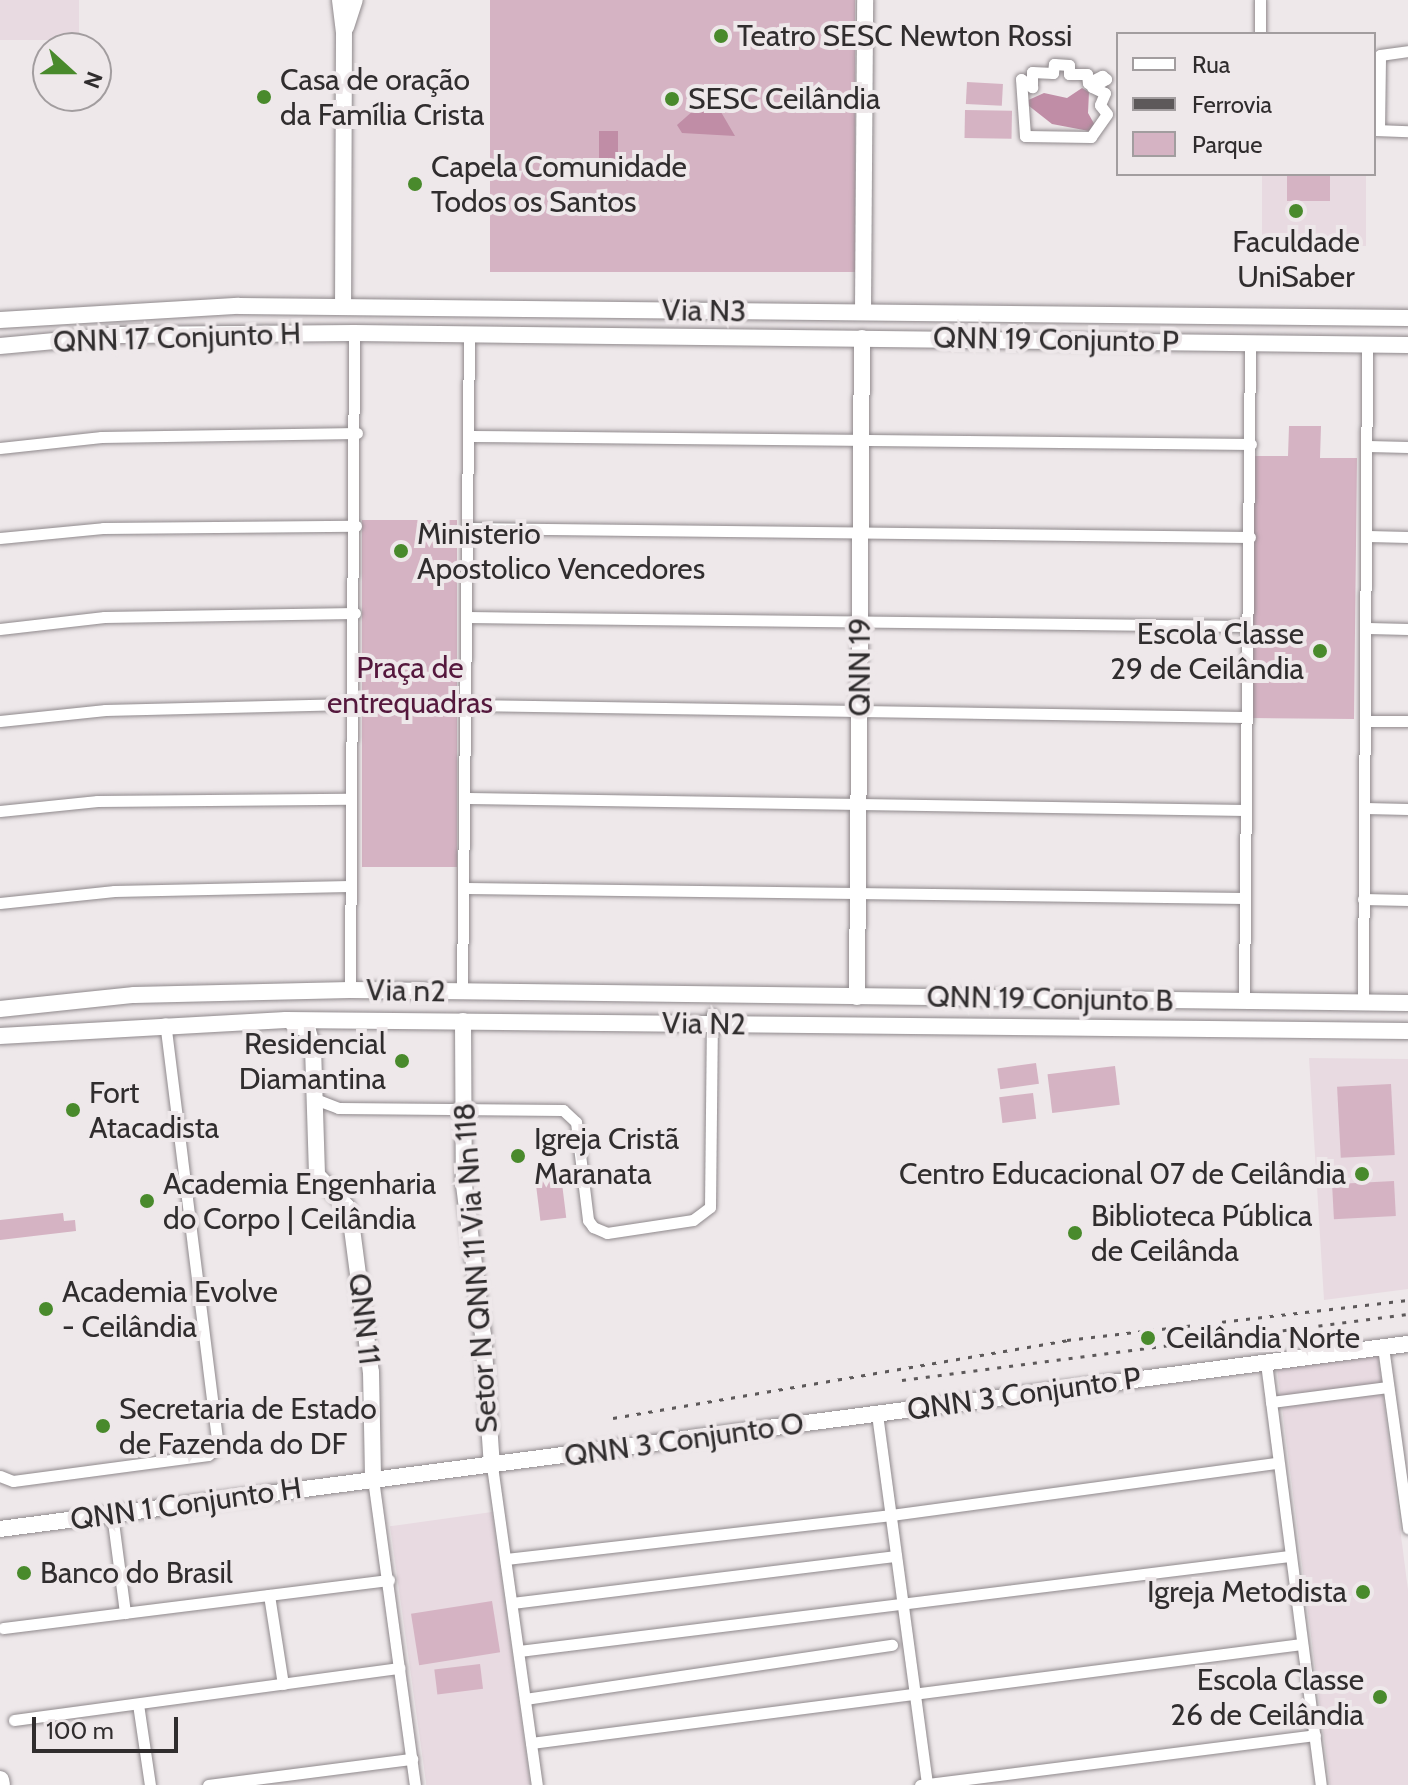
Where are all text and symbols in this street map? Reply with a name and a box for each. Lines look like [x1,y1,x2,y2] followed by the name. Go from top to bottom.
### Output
[737,18,1072,54] place label: Teatro SESC Newton Rossi
[712,27,730,45] marker: Teatro SESC Newton Rossi
[32,32,112,112] north arrow
[1116,32,1376,176] legend
[1192,50,1230,79] text: Rua
[280,62,484,132] place label: Casa de oração da Família Crista
[78,68,108,92] text: N
[688,81,880,117] place label: SESC Ceilândia
[255,88,273,106] marker: Casa de oração da Família Crista
[663,90,681,108] marker: SESC Ceilândia
[1192,90,1272,119] text: Ferrovia
[1192,130,1262,159] text: Parque
[431,149,687,220] place label: Capela Comunidade Todos os Santos
[406,175,424,193] marker: Capela Comunidade Todos os Santos
[1287,202,1305,220] marker: Faculdade UniSaber
[1232,224,1360,294] place label: Faculdade UniSaber
[661,292,747,330] street label: Via N3
[52,316,302,360] street label: QNN 17 Conjunto H
[933,320,1179,360] street label: QNN 19 Conjunto P
[417,516,705,586] place label: Ministerio Apostolico Vencedores
[392,542,410,560] marker: Ministerio Apostolico Vencedores
[1110,616,1304,686] place label: Escola Classe 29 de Ceilândia
[842,618,878,716] street label: QNN 19
[1311,642,1329,660] marker: Escola Classe 29 de Ceilândia
[327,650,493,720] park label: Praça de entrequadras
[366,972,446,1010] street label: Via n2
[926,979,1174,1019] street label: QNN 19 Conjunto B
[662,1005,746,1043] street label: Via N2
[239,1026,386,1096] place label: Residencial Diamantina
[393,1052,411,1070] marker: Residencial Diamantina
[89,1075,219,1146] place label: Fort Atacadista
[64,1101,82,1119] marker: Fort Atacadista
[446,1102,506,1434] street label: Setor N QNN 11 Via Nn 118
[534,1121,679,1192] place label: Igreja Cristã Maranata
[509,1147,527,1165] marker: Igreja Cristã Maranata
[899,1156,1346,1192] place label: Centro Educacional 07 de Ceilândia
[1353,1165,1371,1183] marker: Centro Educacional 07 de Ceilândia
[163,1166,436,1236] place label: Academia Engenharia do Corpo | Ceilândia
[138,1192,156,1210] marker: Academia Engenharia do Corpo | Ceilândia
[1091,1198,1312,1268] place label: Biblioteca Pública de Ceilânda
[1066,1224,1084,1242] marker: Biblioteca Pública de Ceilânda
[341,1271,387,1367] street label: QNN 11
[62,1274,278,1344] place label: Academia Evolve - Ceilândia
[37,1300,55,1318] marker: Academia Evolve - Ceilândia
[1166,1320,1360,1356] place label: Ceilândia Norte
[1137,1327,1159,1349] marker: Ceilândia Norte
[905,1360,1143,1428] street label: QNN 3 Conjunto P
[119,1391,377,1462] place label: Secretaria de Estado de Fazenda do DF
[562,1405,806,1475] street label: QNN 3 Conjunto O
[94,1417,112,1435] marker: Secretaria de Estado de Fazenda do DF
[68,1470,304,1538] street label: QNN 1 Conjunto H
[40,1555,233,1591] place label: Banco do Brasil
[15,1564,33,1582] marker: Banco do Brasil
[1147,1574,1347,1610] place label: Igreja Metodista
[1354,1583,1372,1601] marker: Igreja Metodista
[1170,1662,1364,1732] place label: Escola Classe 26 de Ceilândia
[1371,1688,1389,1706] marker: Escola Classe 26 de Ceilândia
[36,1701,182,1751] scale bar
[46,1716,114,1745] text: 100 m

